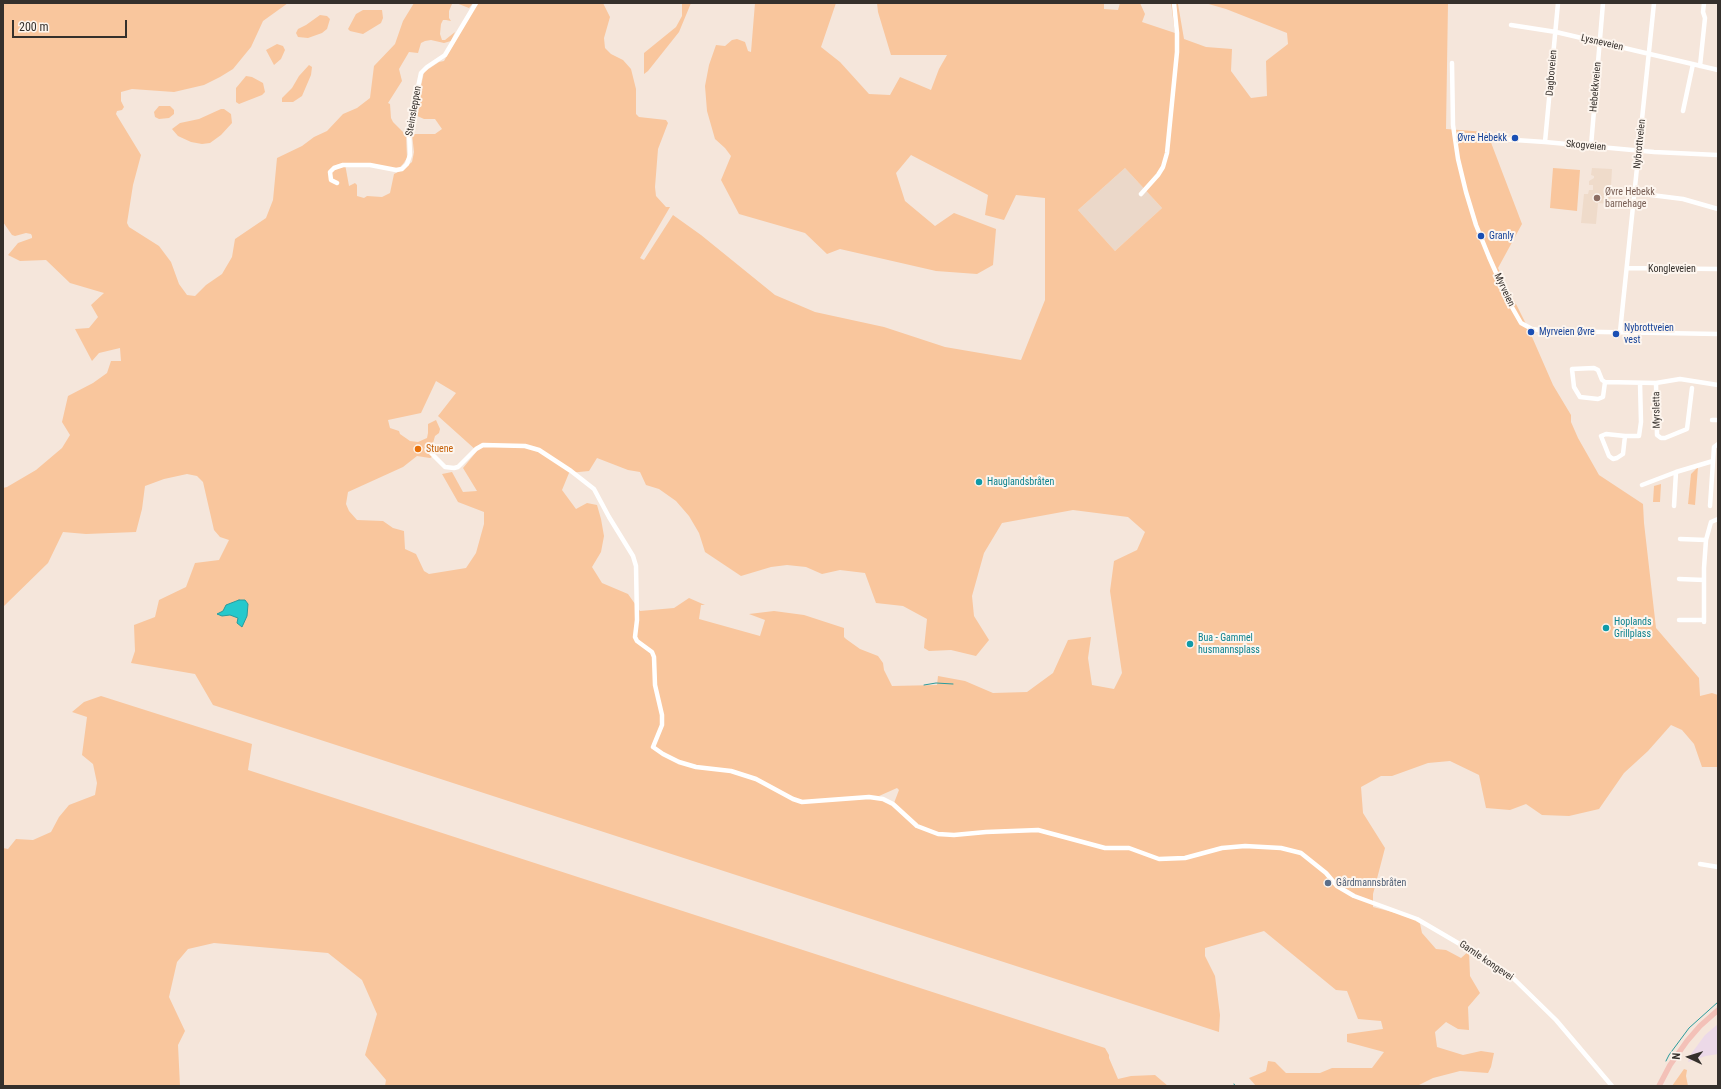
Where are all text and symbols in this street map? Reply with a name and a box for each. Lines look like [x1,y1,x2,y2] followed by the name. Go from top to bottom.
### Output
[14,12,129,38] scale bar
[19,20,49,34] text: 200 m
[1580,32,1624,54] street label: Lysneveien
[1544,50,1560,96] street label: Dagboveien
[1588,61,1604,113] street label: Hebekkveien
[404,85,424,137] street label: Steinsleppen
[1631,119,1649,169] street label: Nybrottveien
[1457,132,1507,144] place label: Øvre Hebekk
[1510,133,1520,143] marker: Øvre Hebekk
[1565,138,1607,154] street label: Skogveien
[1605,186,1655,210] place label: Øvre Hebekk barnehage
[1592,193,1602,203] marker: Øvre Hebekk barnehage
[1489,230,1514,242] place label: Granly
[1476,231,1486,241] marker: Granly
[1648,263,1696,275] street label: Kongleveien
[1491,271,1517,309] street label: Myrveien
[1624,322,1674,346] place label: Nybrottveien vest
[1539,326,1595,338] place label: Myrveien Øvre
[1526,327,1536,337] marker: Myrveien Øvre
[1611,329,1621,339] marker: Nybrottveien vest
[1651,391,1663,429] street label: Myrsletta
[426,443,453,455] place label: Stuene
[413,444,423,454] marker: Stuene
[987,476,1054,488] place label: Hauglandsbråten
[974,477,984,487] marker: Hauglandsbråten
[1614,616,1652,640] place label: Hoplands Grillplass
[1601,623,1611,633] marker: Hoplands Grillplass
[1198,632,1260,656] place label: Bua - Gammel husmannsplass
[1185,639,1195,649] marker: Bua - Gammel husmannsplass
[1336,877,1406,889] place label: Gårdmannsbråten
[1323,878,1333,888] marker: Gårdmannsbråten
[1457,939,1515,983] street label: Gamle kongevei
[1669,1037,1709,1077] north arrow
[1670,1052,1683,1060] text: N

